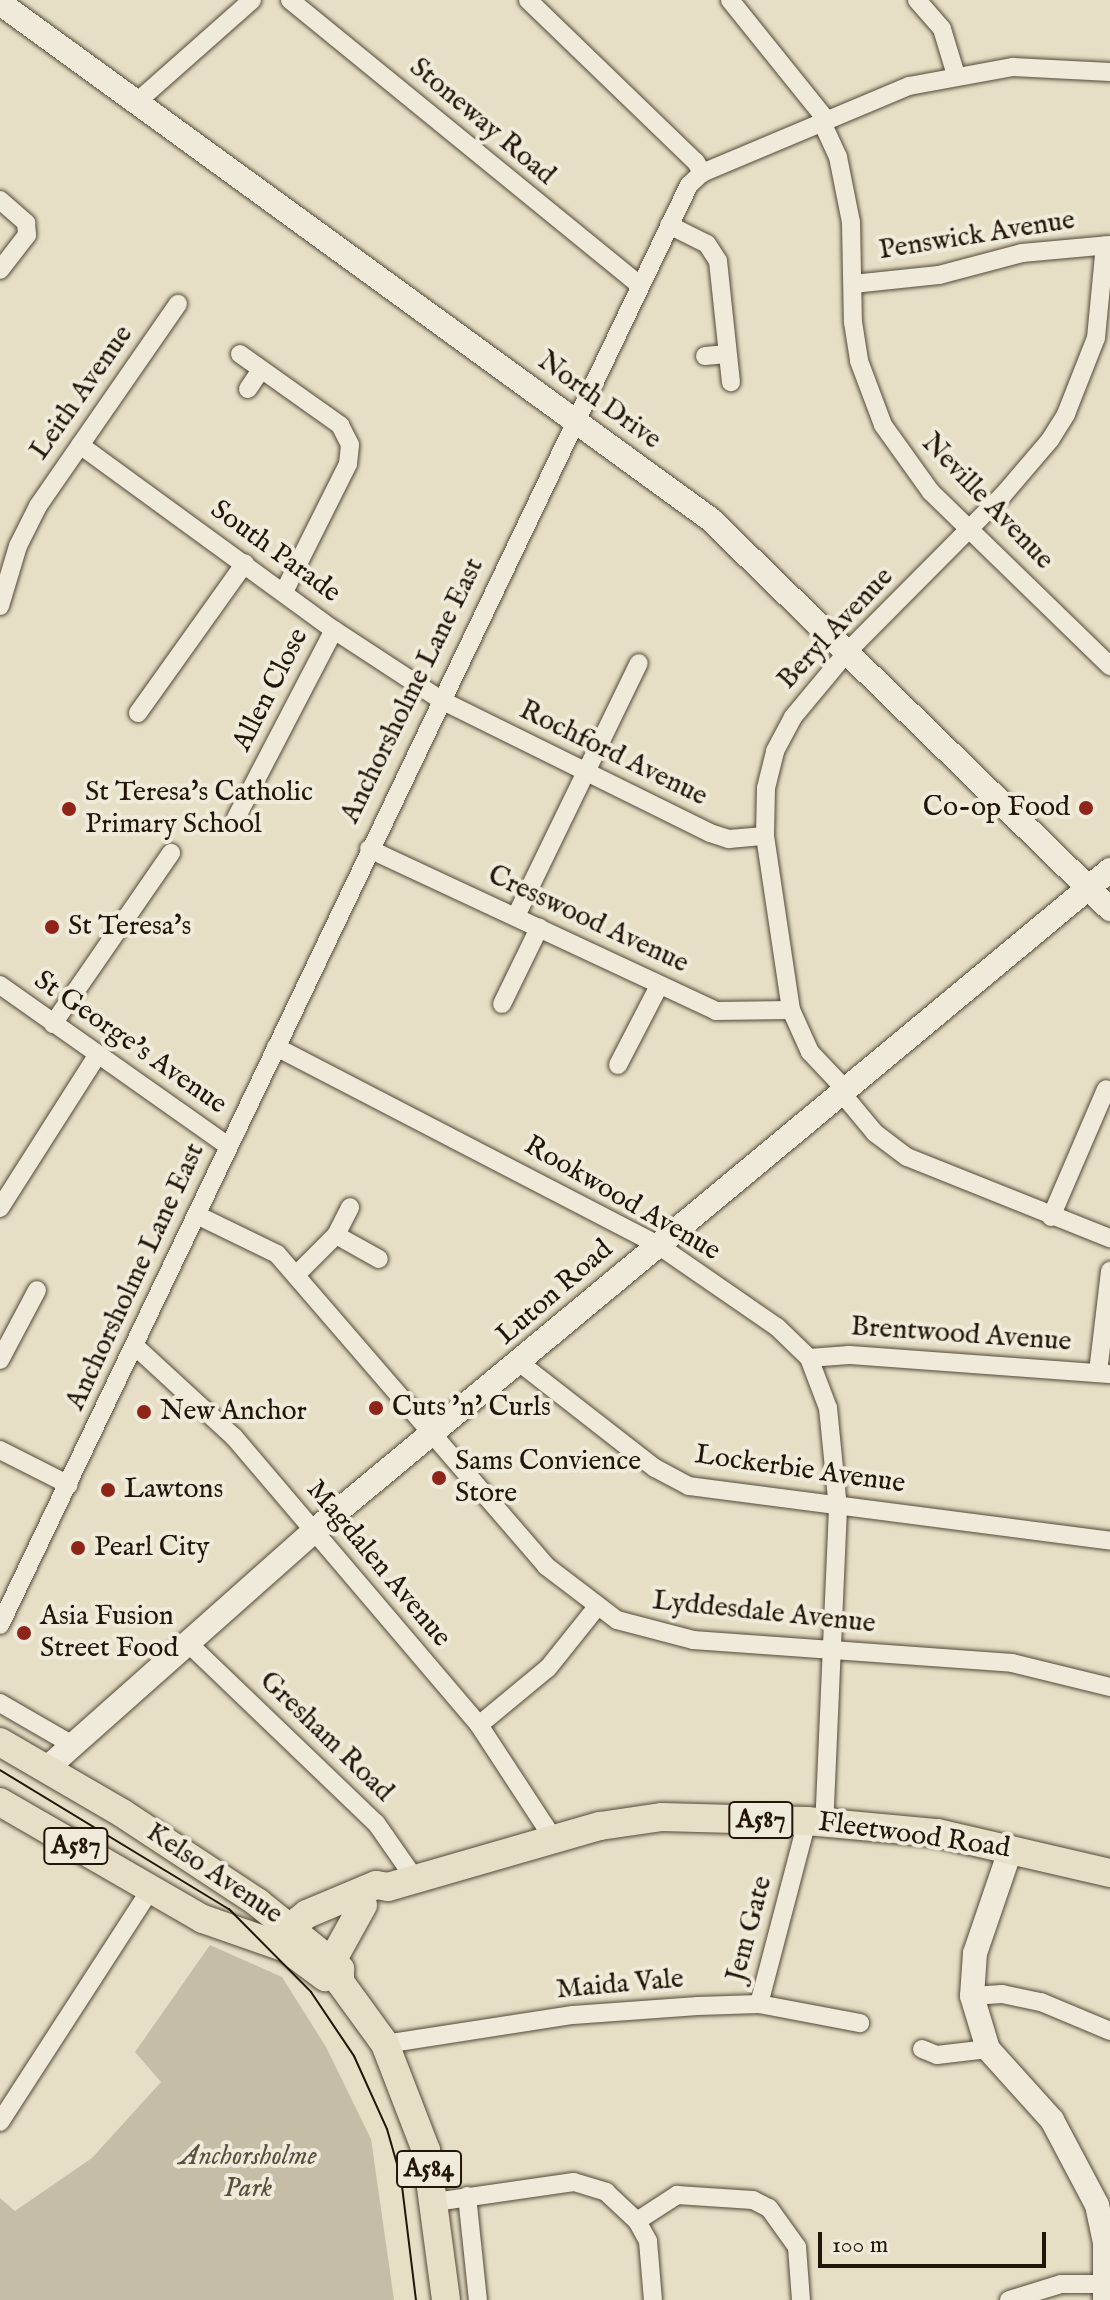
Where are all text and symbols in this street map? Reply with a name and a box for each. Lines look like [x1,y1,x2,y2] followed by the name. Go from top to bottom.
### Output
[402,51,562,193] street label: Stoneway Road
[877,204,1077,268] street label: Penswick Avenue
[23,319,141,467] street label: Leith Avenue
[531,345,667,457] street label: North Drive
[914,427,1060,577] street label: Neville Avenue
[203,494,347,610] street label: South Parade
[334,553,492,829] street label: Anchorsholme Lane East
[771,561,901,697] street label: Beryl Avenue
[226,623,316,757] street label: Allen Close
[513,694,713,814] street label: Rochford Avenue
[85,776,313,842] place label: St Teresa's Catholic Primary School
[923,791,1070,825] place label: Co-op Food
[1077,799,1095,817] marker: Co-op Food
[60,800,78,818] marker: St Teresa's Catholic Primary School
[482,859,694,981] street label: Cresswood Avenue
[68,910,191,944] place label: St Teresa's
[43,918,61,936] marker: St Teresa's
[27,964,233,1122] street label: St George's Avenue
[518,1129,726,1269] street label: Rookwood Avenue
[59,1138,213,1416] street label: Anchorsholme Lane East
[490,1233,620,1353] street label: Luton Road
[850,1311,1072,1359] street label: Brentwood Avenue
[392,1391,551,1425] place label: Cuts 'n' Curls
[160,1395,307,1429] place label: New Anchor
[367,1399,385,1417] marker: Cuts 'n' Curls
[135,1403,153,1421] marker: New Anchor
[693,1439,907,1501] street label: Lockerbie Avenue
[455,1445,641,1511] place label: Sams Convience Store
[430,1469,448,1487] marker: Sams Convience Store
[124,1473,223,1507] place label: Lawtons
[298,1474,458,1654] street label: Magdalen Avenue
[99,1481,117,1499] marker: Lawtons
[94,1531,210,1565] place label: Pearl City
[69,1539,87,1557] marker: Pearl City
[651,1585,877,1641] street label: Lyddesdale Avenue
[40,1600,178,1666] place label: Asia Fusion Street Food
[15,1624,33,1642] marker: Asia Fusion Street Food
[252,1665,400,1809] street label: Gresham Road
[727,1798,795,1842] road number: A587
[816,1806,1012,1866] street label: Fleetwood Road
[139,1816,289,1932] street label: Kelso Avenue
[42,1824,110,1868] road number: A587
[720,1872,780,1986] street label: Jem Gate
[555,1963,685,2007] street label: Maida Vale
[179,2140,317,2206] park label: Anchorsholme Park
[395,2147,463,2191] road number: A584
[822,2216,1050,2266] scale bar
[832,2230,888,2261] text: 100 m

